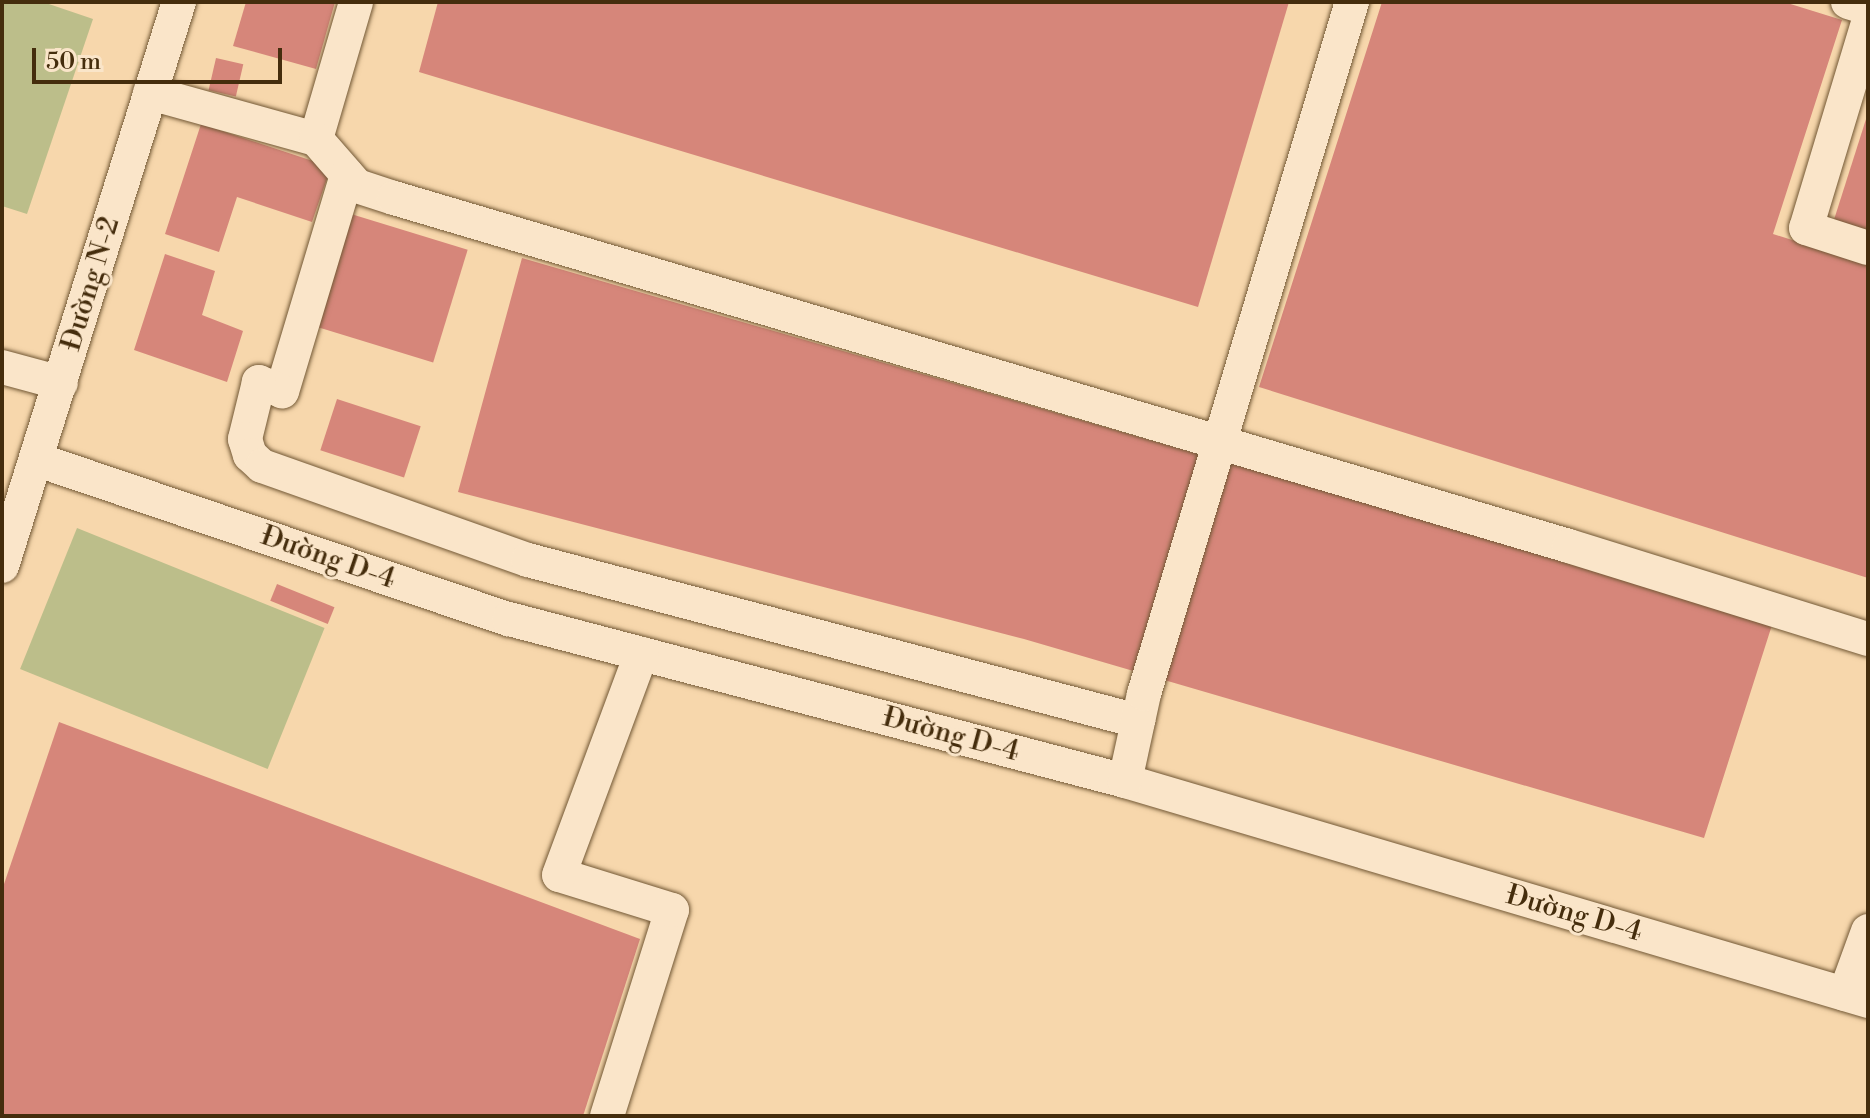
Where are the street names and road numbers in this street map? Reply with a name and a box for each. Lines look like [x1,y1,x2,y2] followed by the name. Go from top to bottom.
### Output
[55,213,127,355] street label: Đường N-2
[256,519,400,597] street label: Đường D-4
[879,701,1023,769] street label: Đường D-4
[1502,879,1646,949] street label: Đường D-4

